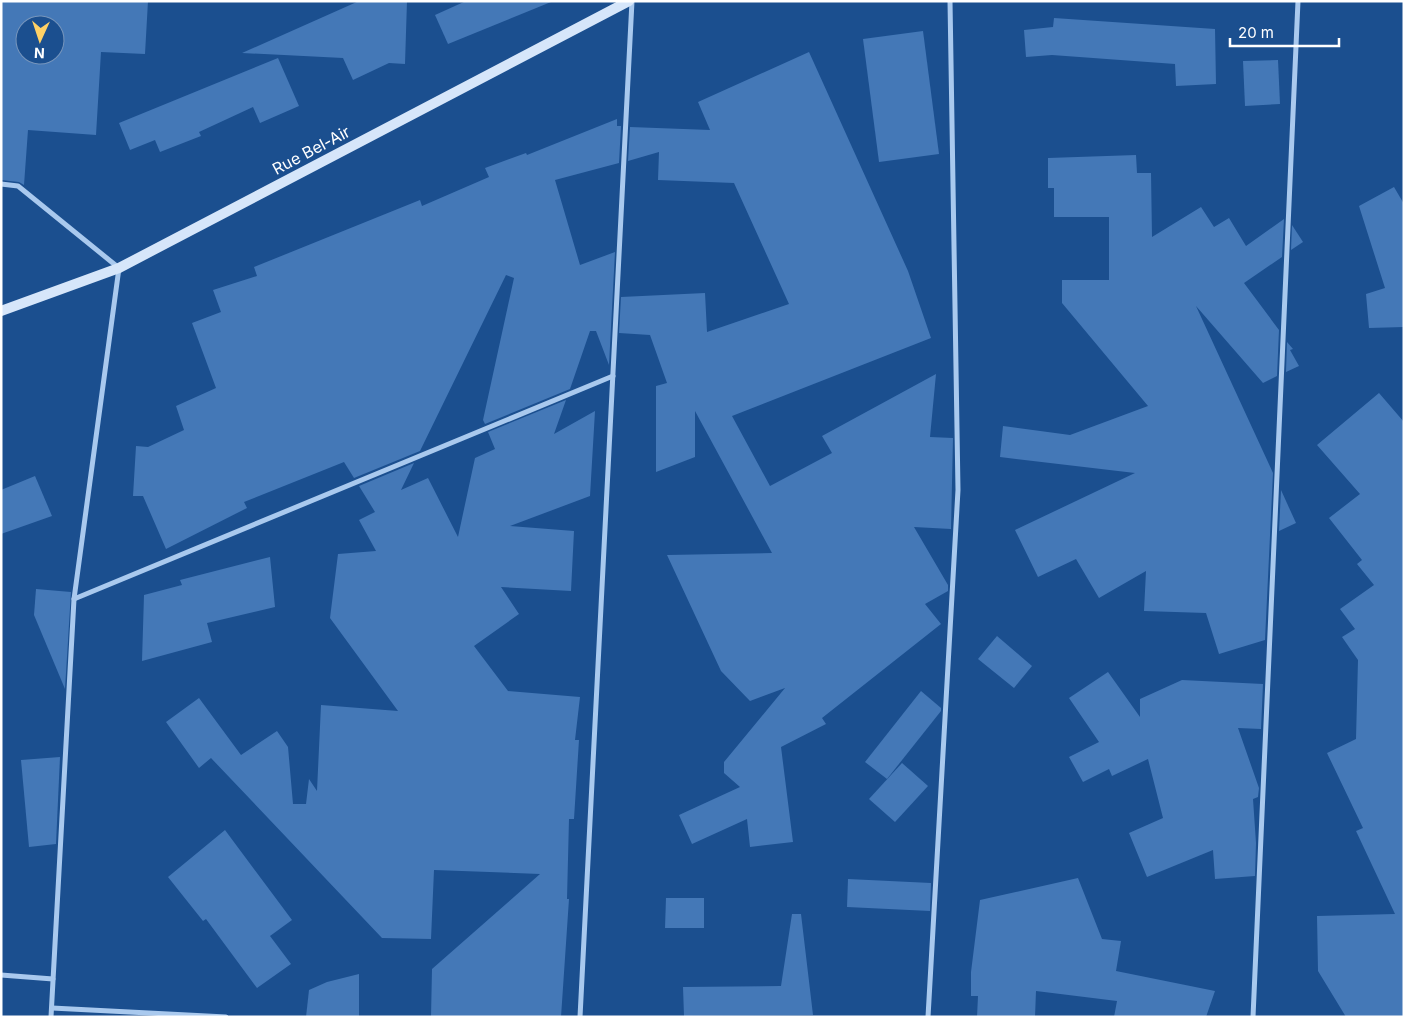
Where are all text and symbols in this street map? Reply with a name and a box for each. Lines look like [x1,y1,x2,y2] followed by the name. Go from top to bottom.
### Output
[15,15,65,65] north arrow
[1230,15,1339,47] scale bar
[1238,23,1274,42] text: 20 m
[34,45,45,62] text: N
[269,121,353,179] street label: Rue Bel-Air

